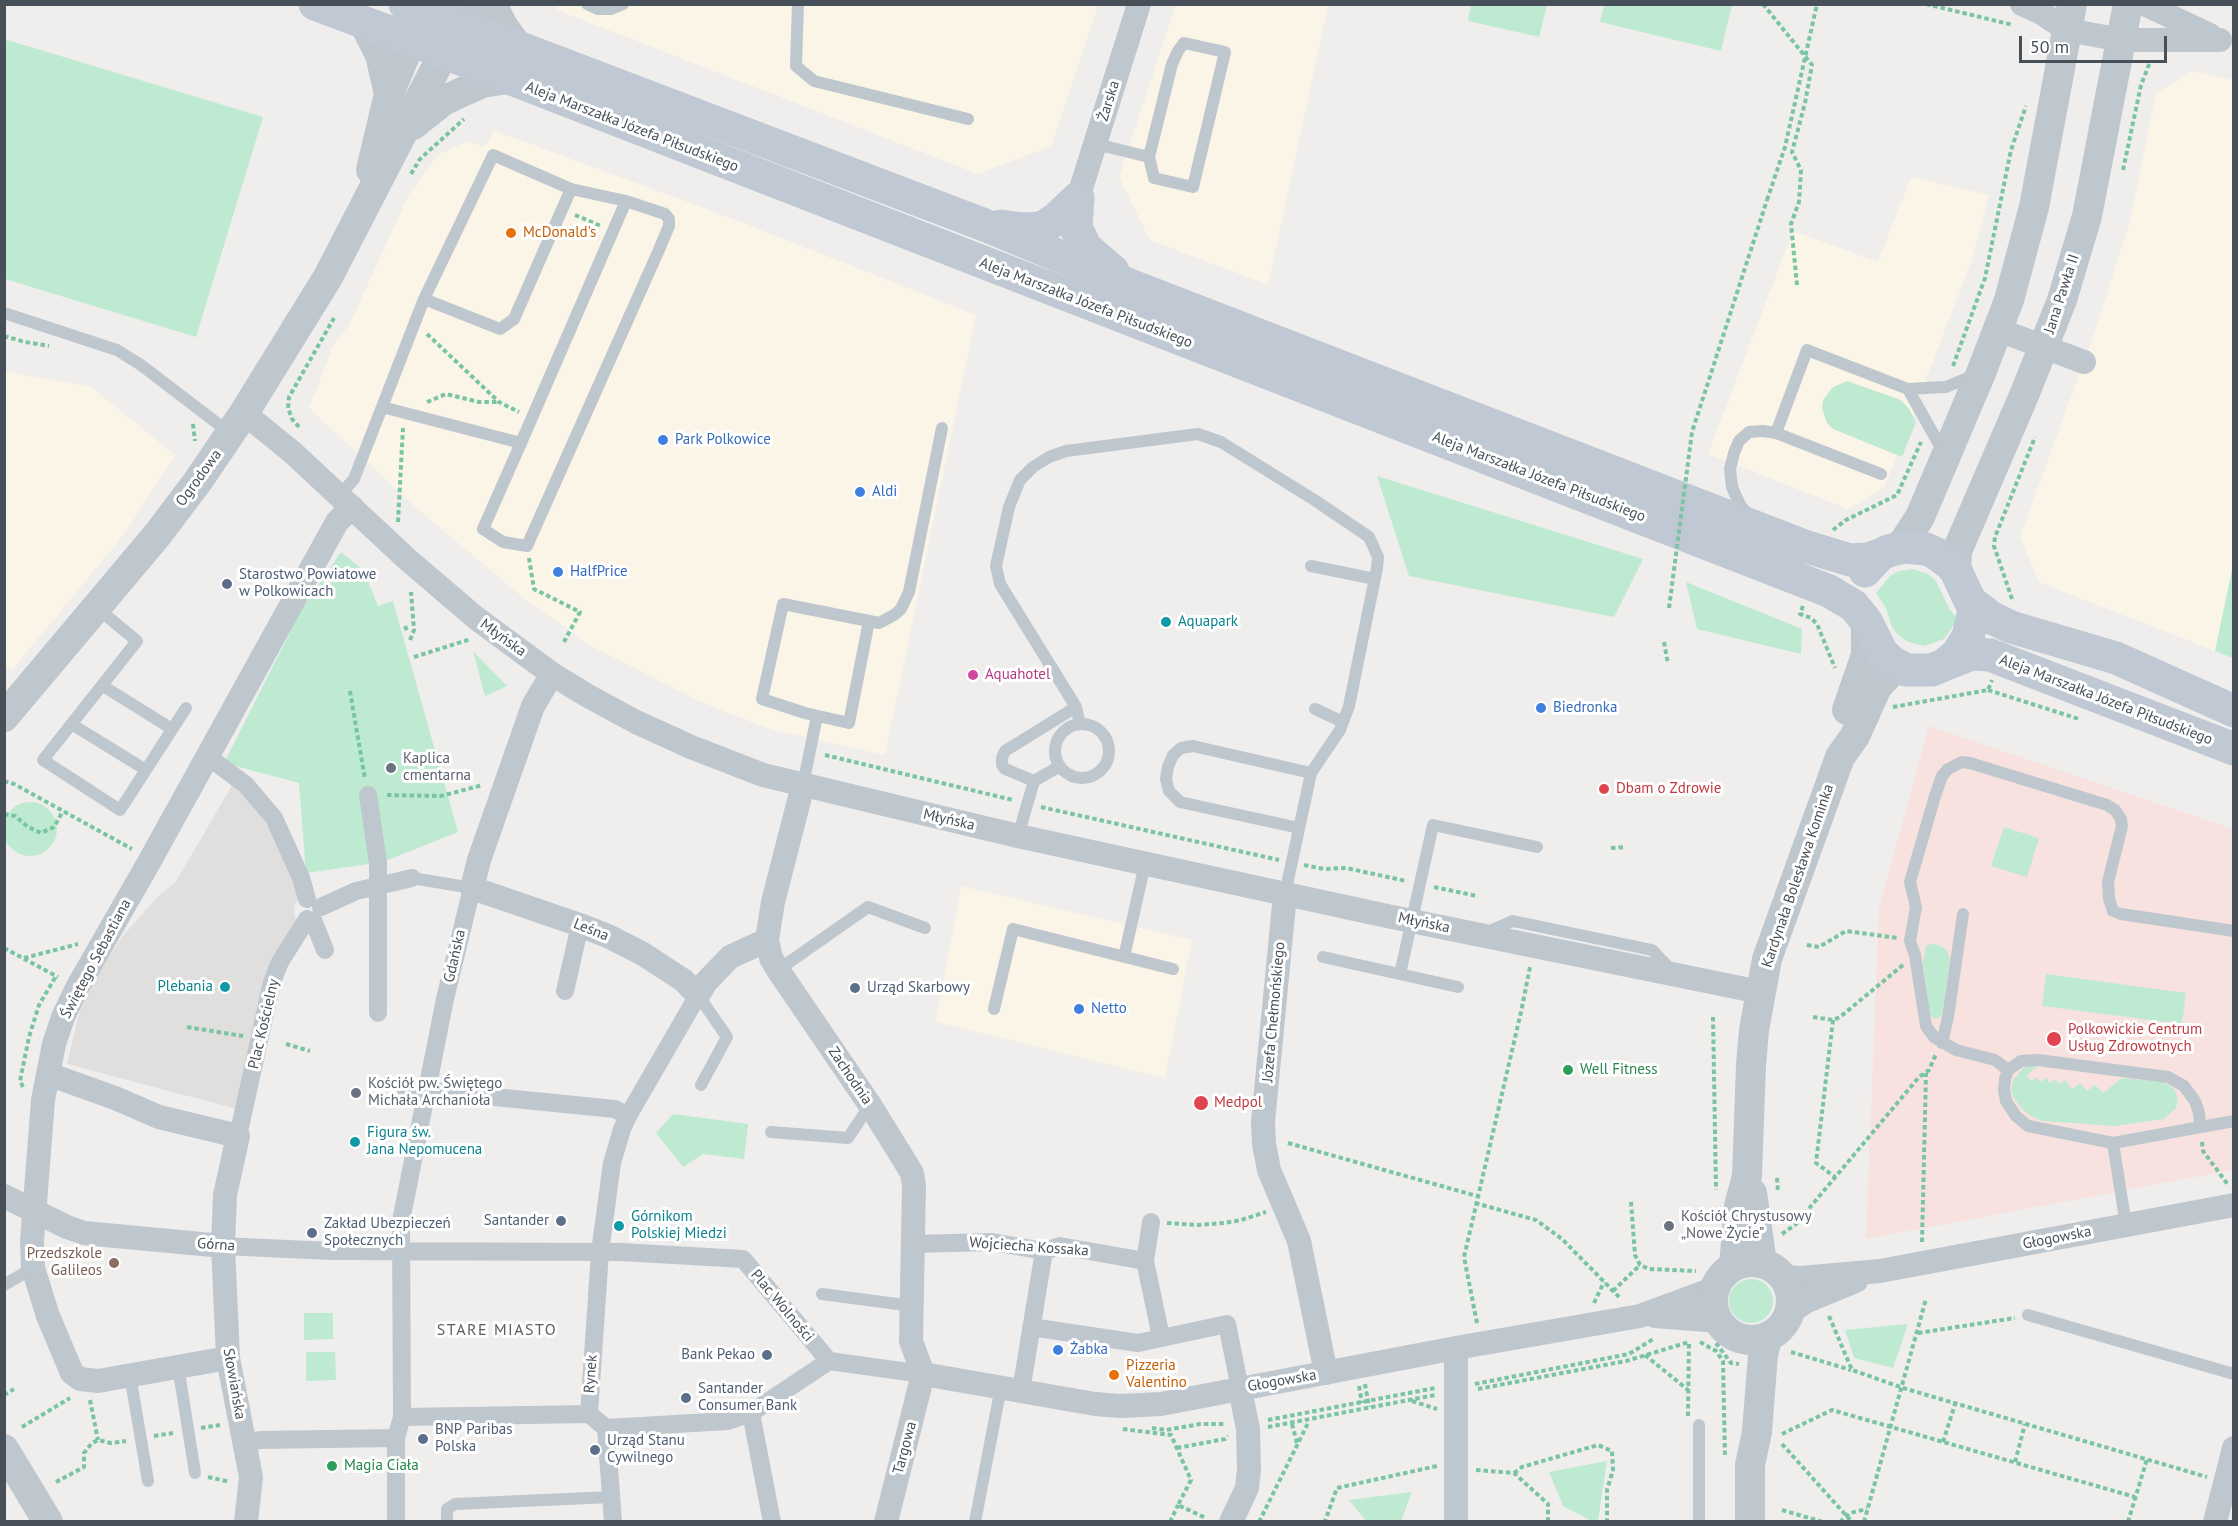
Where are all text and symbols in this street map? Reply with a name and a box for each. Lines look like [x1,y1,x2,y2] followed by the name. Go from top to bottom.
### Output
[2022,24,2170,62] scale bar
[2030,35,2069,58] text: 50 m
[523,78,741,176] street label: Aleja Marszałka Józefa Piłsudskiego
[1094,79,1124,123] street label: Żarska
[523,224,596,242] place label: McDonald's
[504,226,518,240] marker: McDonald's
[2041,252,2083,336] street label: Jana Pawła II
[977,254,1195,352] street label: Aleja Marszałka Józefa Piłsudskiego
[1430,428,1648,526] street label: Aleja Marszałka Józefa Piłsudskiego
[675,431,771,449] place label: Park Polkowice
[656,433,670,447] marker: Park Polkowice
[172,446,226,510] street label: Ogrodowa
[872,483,897,501] place label: Aldi
[853,485,867,499] marker: Aldi
[570,563,628,581] place label: HalfPrice
[551,565,565,579] marker: HalfPrice
[239,566,376,601] place label: Starostwo Powiatowe w Polkowicach
[220,577,234,591] marker: Starostwo Powiatowe w Polkowicach
[1178,613,1238,631] place label: Aquapark
[477,615,529,661] street label: Młyńska
[1159,615,1173,629] marker: Aquapark
[1997,651,2215,749] street label: Aleja Marszałka Józefa Piłsudskiego
[985,666,1050,684] place label: Aquahotel
[966,668,980,682] marker: Aquahotel
[1553,699,1617,717] place label: Biedronka
[1534,701,1548,715] marker: Biedronka
[403,750,471,785] place label: Kaplica cmentarna
[384,761,398,775] marker: Kaplica cmentarna
[1616,780,1721,798] place label: Dbam o Zdrowie
[1597,782,1611,796] marker: Dbam o Zdrowie
[1758,782,1838,970] street label: Kardynała Bolesława Kominka
[921,805,977,835] street label: Młyńska
[57,896,135,1022] street label: Świętego Sebastiana
[1397,909,1451,937] street label: Młyńska
[571,915,611,945] street label: Leśna
[440,928,470,984] street label: Gdańska
[1259,941,1289,1083] street label: Józefa Chełmońskiego
[245,977,283,1071] street label: Plac Kościelny
[157,978,213,996] place label: Plebania
[867,979,970,997] place label: Urząd Skarbowy
[218,980,232,994] marker: Plebania
[848,981,862,995] marker: Urząd Skarbowy
[1091,1000,1127,1018] place label: Netto
[1072,1002,1086,1016] marker: Netto
[2068,1021,2202,1056] place label: Polkowickie Centrum Usług Zdrowotnych
[2045,1030,2063,1048] marker: Polkowickie Centrum Usług Zdrowotnych
[824,1044,876,1108] street label: Zachodnia
[1580,1061,1657,1079] place label: Well Fitness
[1561,1063,1575,1077] marker: Well Fitness
[368,1075,502,1110] place label: Kościół pw. Świętego Michała Archanioła
[349,1086,363,1100] marker: Kościół pw. Świętego Michała Archanioła
[1192,1094,1210,1112] marker: Medpol
[1214,1094,1262,1112] place label: Medpol
[367,1124,482,1159] place label: Figura św. Jana Nepomucena
[348,1135,362,1149] marker: Figura św. Jana Nepomucena
[631,1208,727,1243] place label: Górnikom Polskiej Miedzi
[1681,1208,1812,1243] place label: Kościół Chrystusowy „Nowe Życie”
[484,1212,549,1230] place label: Santander
[554,1214,568,1228] marker: Santander
[324,1215,451,1250] place label: Zakład Ubezpieczeń Społecznych
[612,1219,626,1233] marker: Górnikom Polskiej Miedzi
[1662,1219,1676,1233] marker: Kościół Chrystusowy „Nowe Życie”
[2021,1223,2093,1253] street label: Głogowska
[305,1226,319,1240] marker: Zakład Ubezpieczeń Społecznych
[969,1234,1089,1260] street label: Wojciecha Kossaka
[196,1235,236,1255] street label: Górna
[27,1245,102,1280] place label: Przedszkole Galileos
[107,1256,121,1270] marker: Przedszkole Galileos
[747,1266,817,1346] street label: Plac Wolności
[437,1320,557,1340] district label: STARE MIASTO
[1070,1341,1108,1359] place label: Żabka
[1051,1343,1065,1357] marker: Żabka
[681,1346,755,1364] place label: Bank Pekao
[219,1347,249,1421] street label: Słowiańska
[760,1348,774,1362] marker: Bank Pekao
[581,1354,601,1394] street label: Rynek
[1126,1357,1187,1392] place label: Pizzeria Valentino
[1246,1366,1318,1396] street label: Głogowska
[1107,1368,1121,1382] marker: Pizzeria Valentino
[698,1380,797,1415] place label: Santander Consumer Bank
[679,1391,693,1405] marker: Santander Consumer Bank
[889,1420,921,1476] street label: Targowa
[435,1421,513,1456] place label: BNP Paribas Polska
[416,1432,430,1446] marker: BNP Paribas Polska
[607,1432,685,1467] place label: Urząd Stanu Cywilnego
[588,1443,602,1457] marker: Urząd Stanu Cywilnego
[344,1457,419,1475] place label: Magia Ciała
[325,1459,339,1473] marker: Magia Ciała

